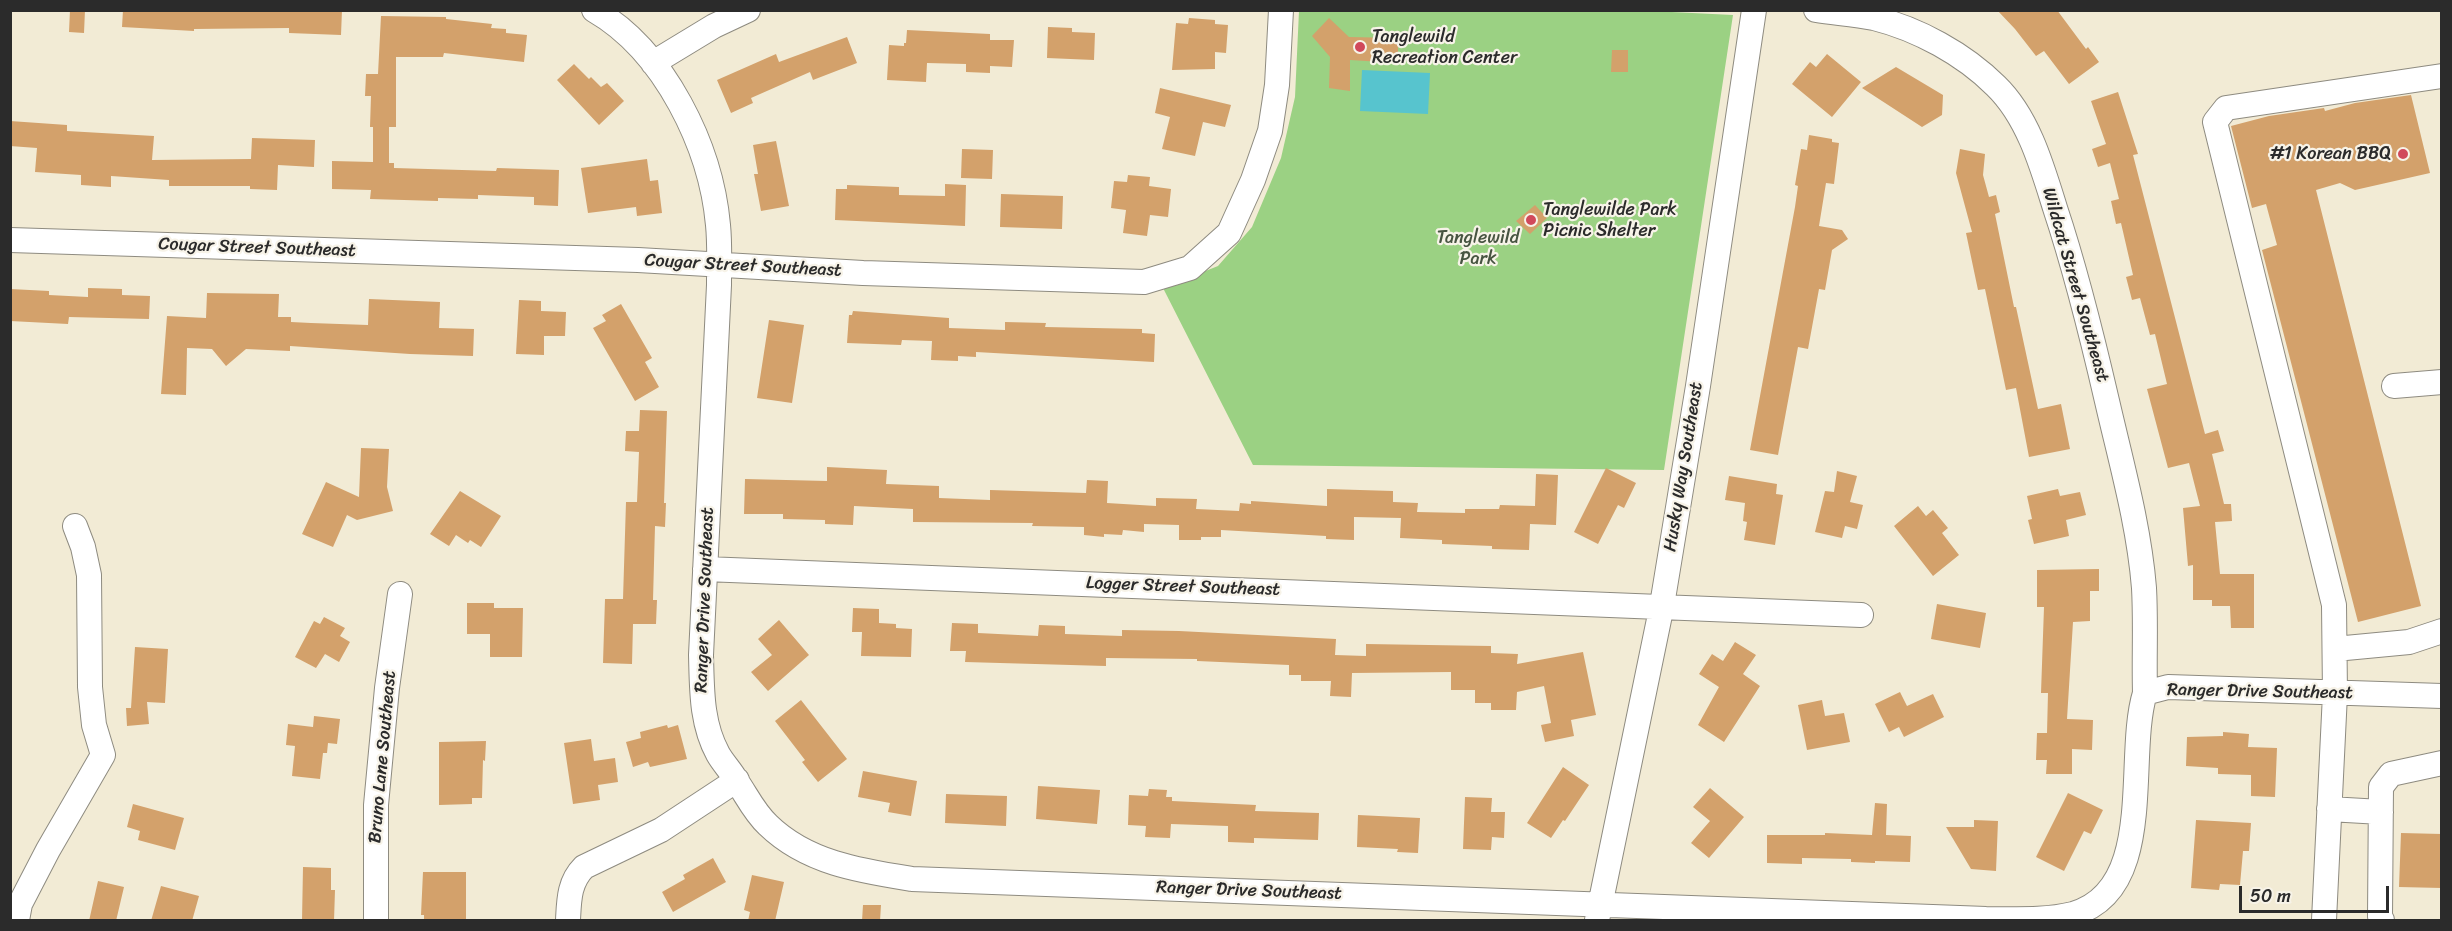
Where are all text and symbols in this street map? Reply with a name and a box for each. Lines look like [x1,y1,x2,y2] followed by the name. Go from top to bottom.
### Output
[1372,26,1517,68] place label: Tanglewild Recreation Center
[1353,40,1367,54] marker: Tanglewild Recreation Center
[2269,143,2391,165] place label: #1 Korean BBQ
[2396,147,2410,161] marker: #1 Korean BBQ
[2037,185,2113,385] street label: Wildcat Street Southeast
[1543,199,1676,242] place label: Tanglewilde Park Picnic Shelter
[1524,213,1538,227] marker: Tanglewilde Park Picnic Shelter
[1437,227,1519,270] park label: Tanglewild Park
[158,234,356,262] street label: Cougar Street Southeast
[644,250,842,282] street label: Cougar Street Southeast
[1660,381,1708,553] street label: Husky Way Southeast
[691,507,719,693] street label: Ranger Drive Southeast
[1086,573,1280,601] street label: Logger Street Southeast
[365,670,401,844] street label: Bruno Lane Southeast
[2167,680,2353,704] street label: Ranger Drive Southeast
[2242,874,2392,912] scale bar
[1156,877,1342,905] street label: Ranger Drive Southeast
[2250,880,2291,912] text: 50 m

